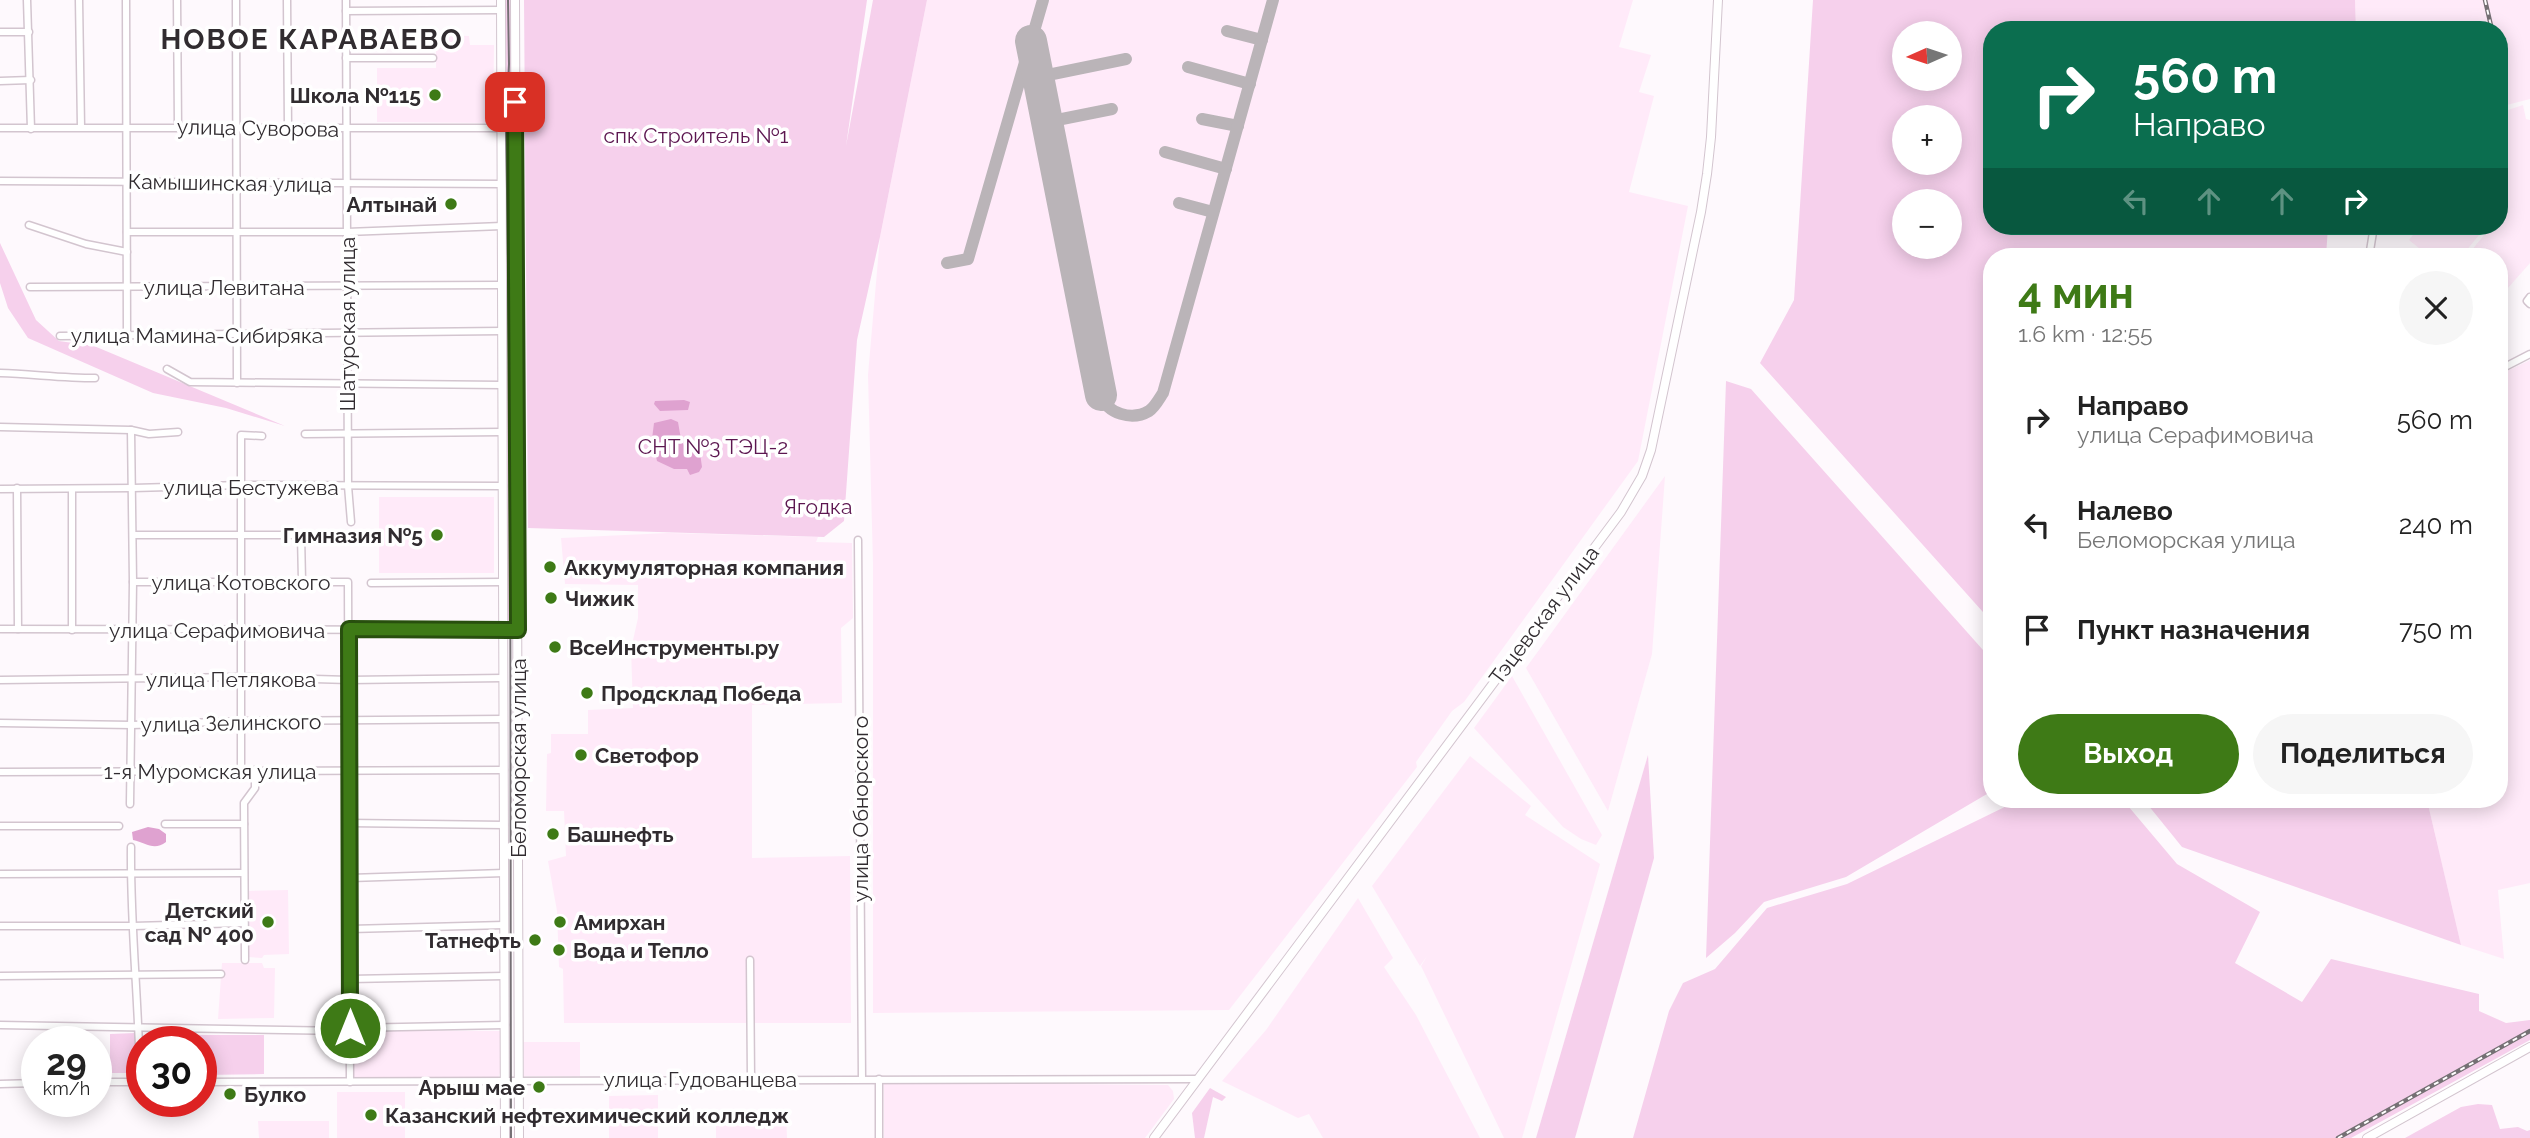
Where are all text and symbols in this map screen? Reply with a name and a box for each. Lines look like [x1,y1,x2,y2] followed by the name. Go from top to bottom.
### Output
[1892,21,1962,91] north arrow
[1892,21,1962,259] map controls
[160,23,464,56] district label: НОВОЕ КАРАВАЕВО
[2133,47,2277,104] text: 560 m
[2018,49,2109,140] icon: right
[485,72,545,132] pin
[290,83,421,108] place label: Школа №115
[496,83,534,121] icon: arrive
[427,87,443,103] marker: Школа №115
[1892,105,1962,175] button: +
[2133,106,2265,143] text: Направо
[177,114,339,142] street label: улица Суворова
[604,123,788,148] park label: спк Строитель №1
[128,169,332,197] street label: Камышинская улица
[2117,182,2155,220] icon: left
[2190,182,2228,220] icon: ahead
[2263,182,2301,220] icon: ahead
[2336,182,2374,220] icon: right
[1892,189,1962,259] button: −
[346,192,437,217] place label: Алтынай
[443,196,459,212] marker: Алтынай
[335,237,360,411] street label: Шатурская улица
[2018,269,2134,318] text: 4 мин
[2399,271,2473,345] button: close
[143,275,305,300] street label: улица Левитана
[2018,320,2153,347] text: 1.6 km · 12:55
[71,323,323,348] street label: улица Мамина-Сибиряка
[2077,391,2188,421] text: Направо
[2018,401,2056,439] icon: right
[2397,405,2473,435] text: 560 m
[2077,421,2314,448] text: улица Серафимовича
[638,434,788,459] park label: СНТ №3 ТЭЦ-2
[163,475,339,500] street label: улица Бестужева
[784,494,852,519] park label: Ягодка
[2077,496,2173,526] text: Налево
[2018,506,2056,544] icon: left
[2399,510,2473,540] text: 240 m
[283,523,423,548] place label: Гимназия №5
[2077,526,2296,553] text: Беломорская улица
[429,527,445,543] marker: Гимназия №5
[1484,541,1604,689] street label: Тэцевская улица
[564,555,844,580] place label: Аккумуляторная компания
[542,559,558,575] marker: Аккумуляторная компания
[151,570,331,595] street label: улица Котовского
[565,586,635,611] place label: Чижик
[543,590,559,606] marker: Чижик
[2018,611,2056,649] icon: arrive
[2077,615,2310,645] text: Пункт назначения
[2399,615,2473,645] text: 750 m
[109,618,325,643] street label: улица Серафимовича
[569,635,780,660] place label: ВсеИнструменты.ру
[547,639,563,655] marker: ВсеИнструменты.ру
[506,658,531,858] street label: Беломорская улица
[146,667,316,692] street label: улица Петлякова
[601,681,801,706] place label: Продсклад Победа
[579,685,595,701] marker: Продсклад Победа
[140,709,322,737] street label: улица Зелинского
[2018,714,2239,794] button: Выход
[2253,714,2473,794] button: Поделиться
[848,716,873,902] street label: улица Обнорского
[595,743,699,768] place label: Светофор
[573,747,589,763] marker: Светофор
[104,759,316,784] street label: 1-я Муромская улица
[567,822,674,847] place label: Башнефть
[545,826,561,842] marker: Башнефть
[145,898,254,947] place label: Детский сад № 400
[574,910,665,935] place label: Амирхан
[260,914,276,930] marker: Детский сад № 400
[552,914,568,930] marker: Амирхан
[425,928,521,953] place label: Татнефть
[527,932,543,948] marker: Татнефть
[573,938,709,963] place label: Вода и Тепло
[551,942,567,958] marker: Вода и Тепло
[313,991,387,1065] position arrow
[126,1026,217,1117] speed limit sign: 30
[46,1042,87,1083] text: 29
[603,1067,797,1092] street label: улица Гудованцева
[419,1075,525,1100] place label: Арыш мае
[43,1078,90,1099] text: km/h
[531,1079,547,1095] marker: Арыш мае
[244,1082,306,1107] place label: Булко
[222,1086,238,1102] marker: Булко
[385,1103,789,1128] place label: Казанский нефтехимический колледж
[363,1107,379,1123] marker: Казанский нефтехимический колледж

